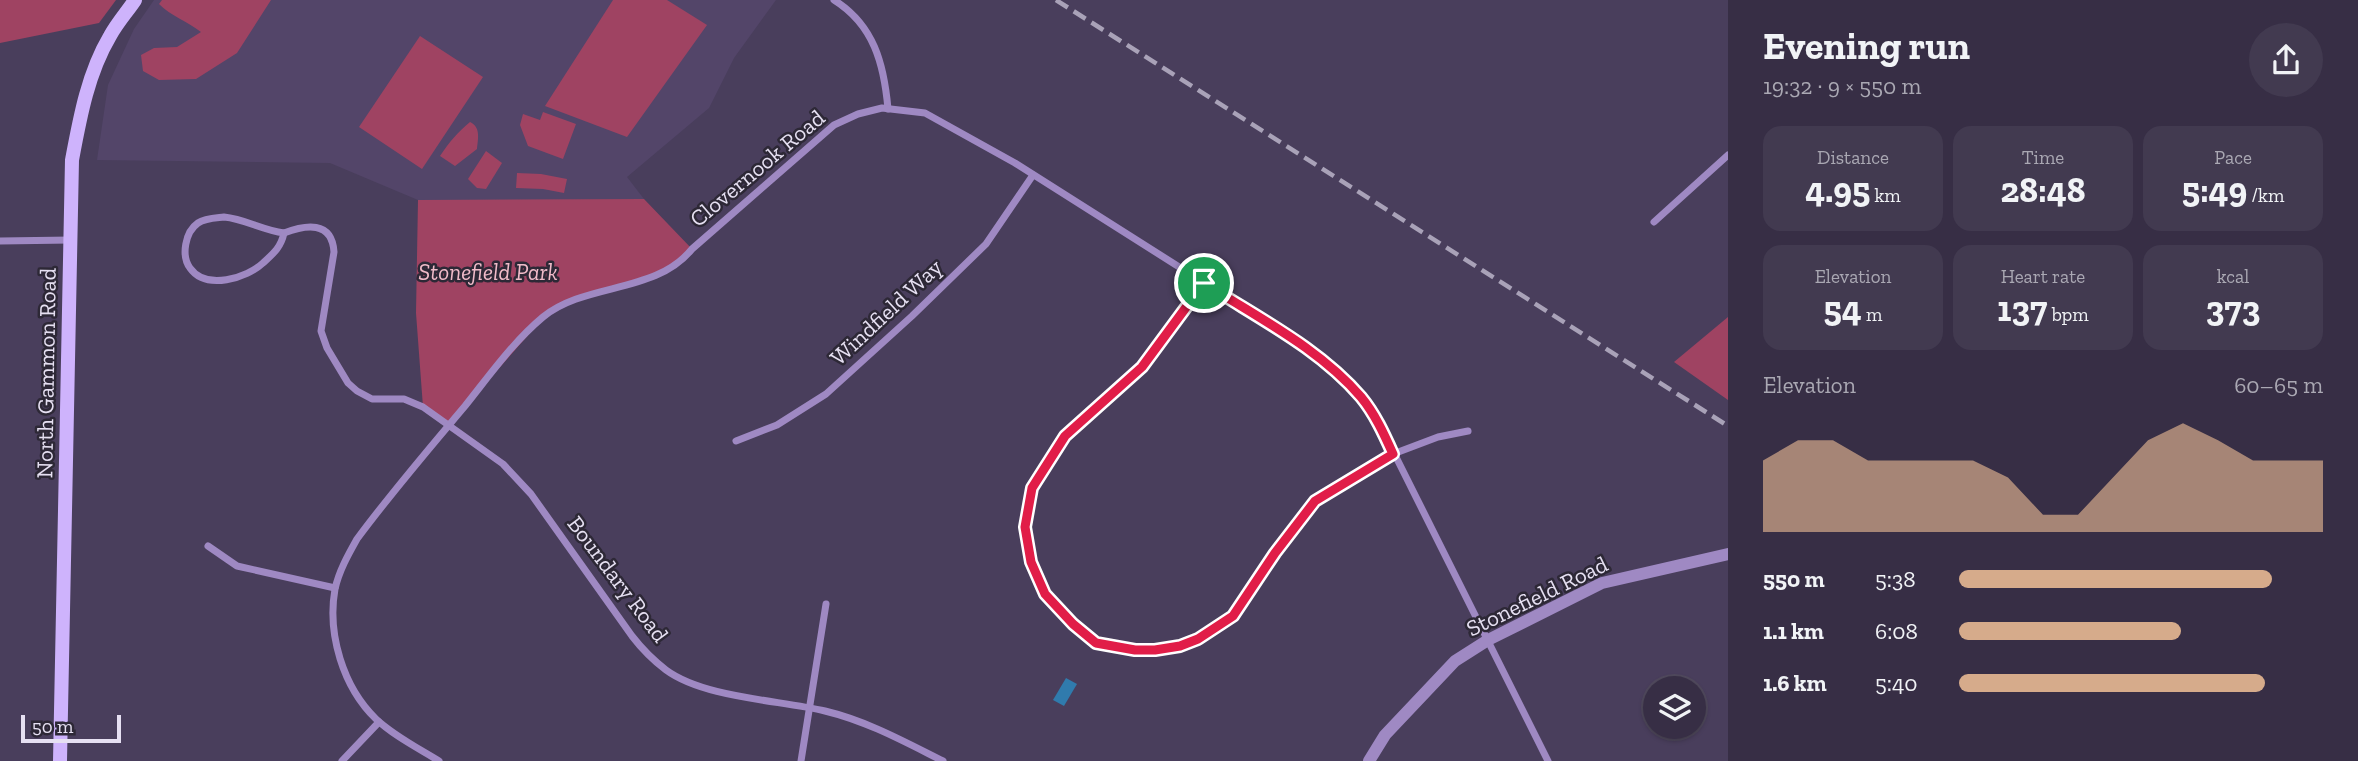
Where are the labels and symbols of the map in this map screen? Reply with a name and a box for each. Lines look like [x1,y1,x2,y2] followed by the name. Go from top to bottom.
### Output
[684,103,830,233] street label: Clovernook Road
[824,253,948,371] street label: Windfield Way
[1174,253,1234,313] pin
[418,258,558,286] park label: Stonefield Park
[30,267,62,479] street label: North Gammon Road
[561,510,675,648] street label: Boundary Road
[1462,550,1613,642] street label: Stonefield Road
[21,712,121,744] scale bar

